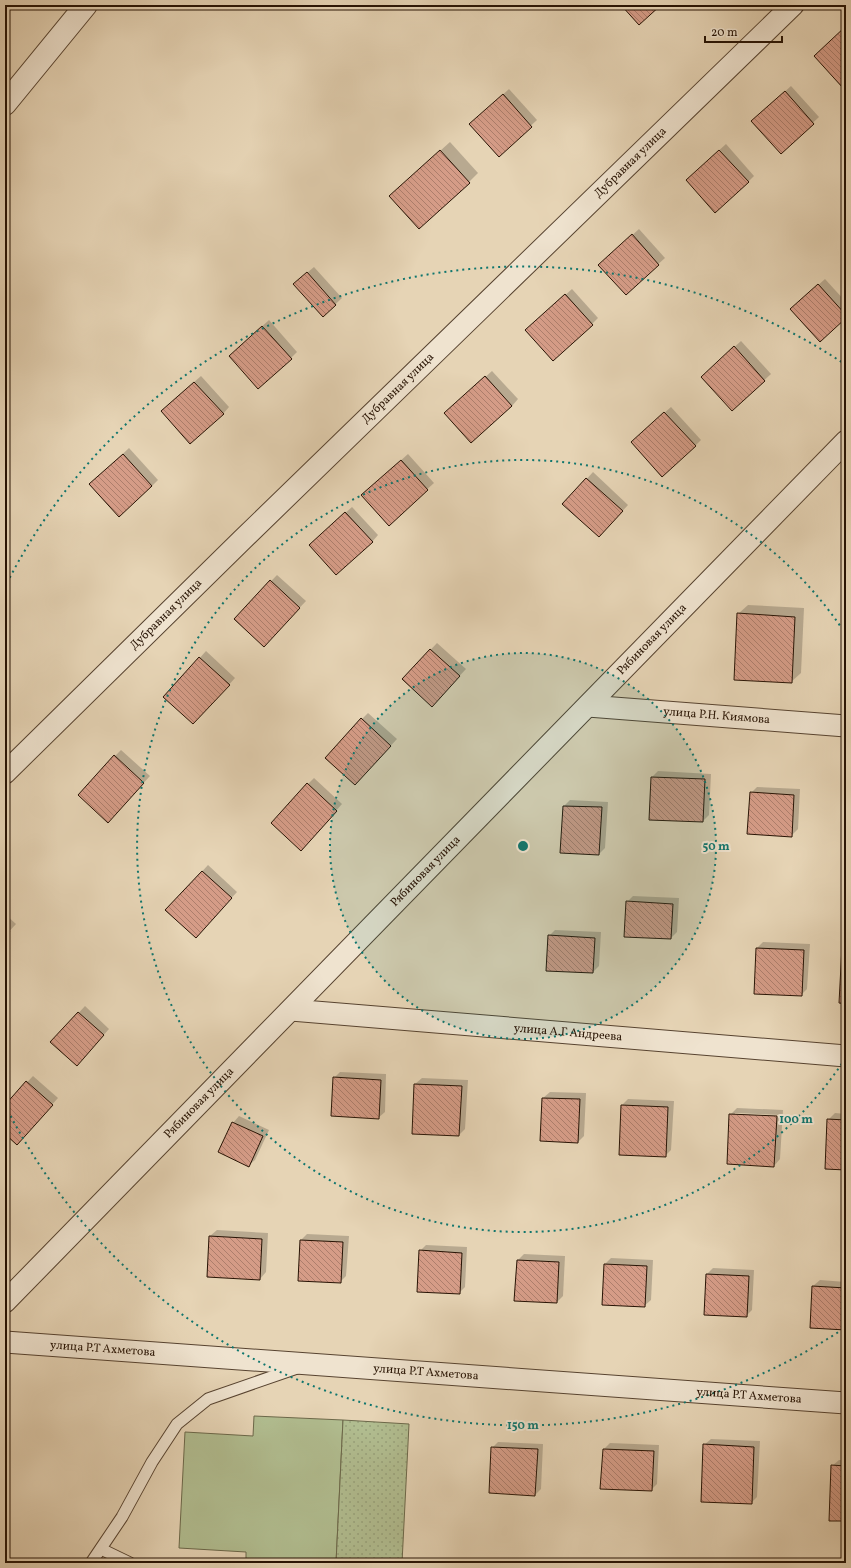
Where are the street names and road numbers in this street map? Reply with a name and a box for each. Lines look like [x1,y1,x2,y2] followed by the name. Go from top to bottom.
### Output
[591,124,670,202] street label: Дубравная улица
[358,349,438,427] street label: Дубравная улица
[127,575,206,654] street label: Дубравная улица
[614,600,691,679] street label: Рябиновая улица
[663,704,771,728] street label: улица Р.Н. Киямова
[387,832,464,911] street label: Рябиновая улица
[513,1020,623,1045] street label: улица А.Г Андреева
[161,1064,238,1142] street label: Рябиновая улица
[49,1337,156,1361] street label: улица Р.Т Ахметова
[373,1361,479,1384] street label: улица Р.Т Ахметова
[696,1384,802,1408] street label: улица Р.Т Ахметова

